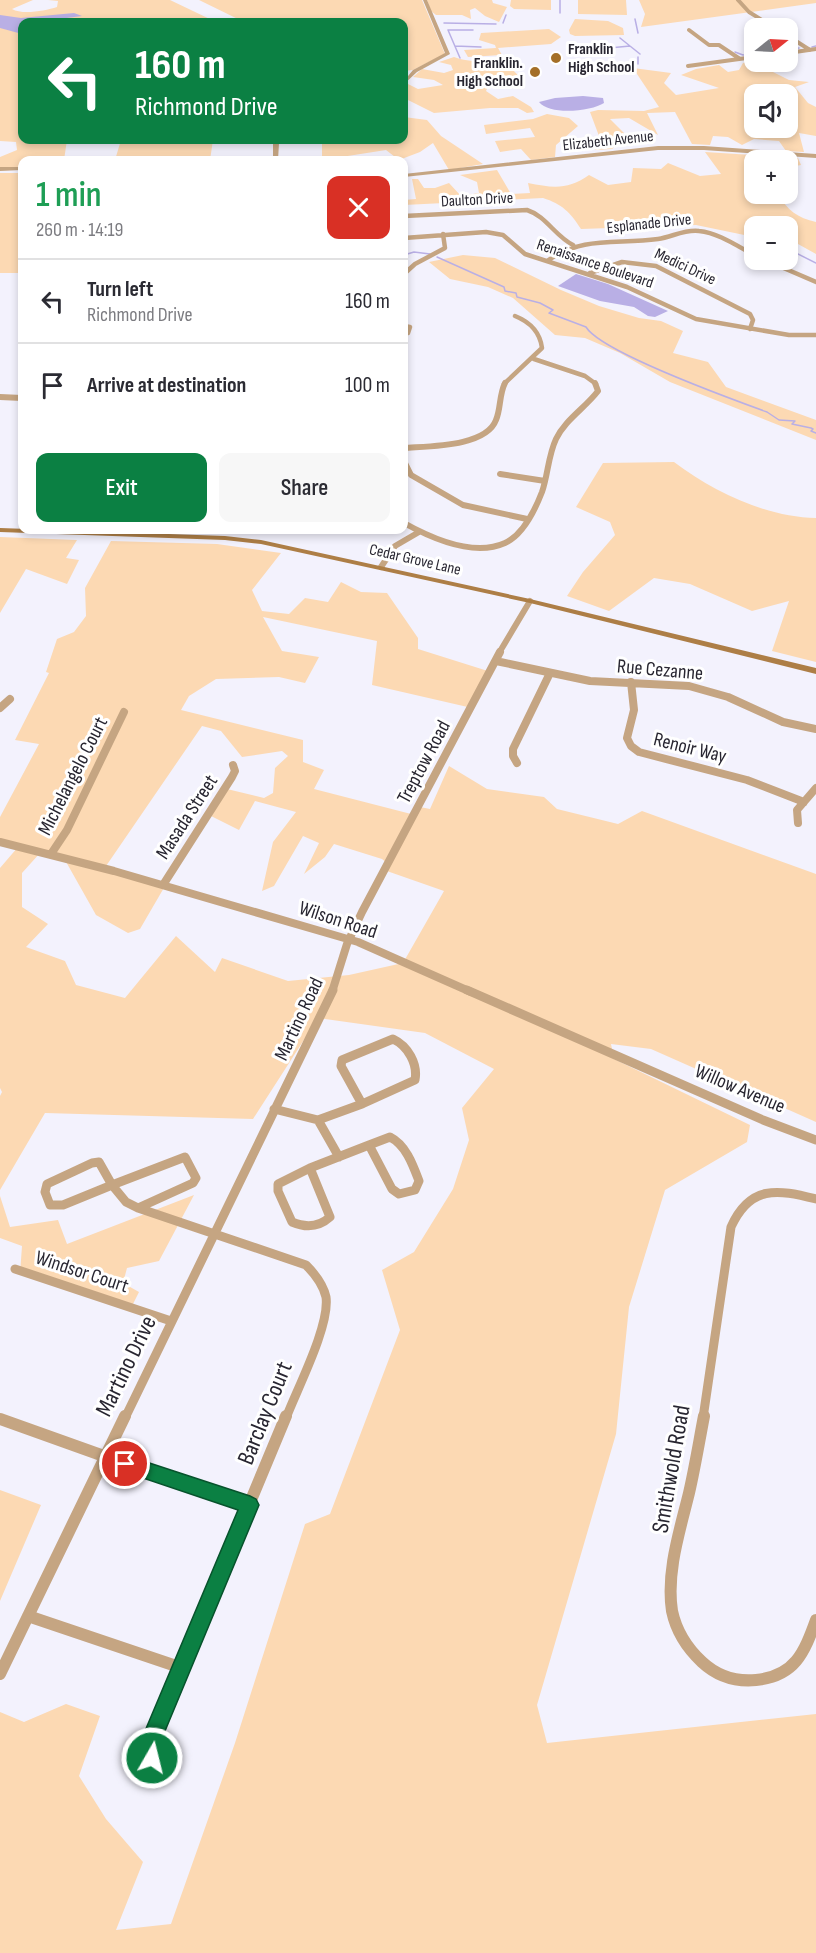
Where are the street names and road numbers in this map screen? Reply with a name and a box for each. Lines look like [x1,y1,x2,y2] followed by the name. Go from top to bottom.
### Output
[562,127,654,155] street label: Elizabeth Avenue
[440,189,514,211] street label: Daulton Drive
[606,210,692,238] street label: Esplanade Drive
[534,235,656,293] street label: Renaissance Boulevard
[651,245,719,289] street label: Medici Drive
[367,540,463,580] street label: Cedar Grove Lane
[616,654,704,686] street label: Rue Cezanne
[33,713,113,839] street label: Michelangelo Court
[392,717,456,807] street label: Treptow Road
[651,727,729,769] street label: Renoir Way
[151,770,223,864] street label: Masada Street
[296,896,380,944] street label: Wilson Road
[269,974,329,1064] street label: Martino Road
[691,1059,789,1119] street label: Willow Avenue
[32,1246,132,1298] street label: Windsor Court
[89,1311,163,1421] street label: Martino Drive
[231,1357,299,1469] street label: Barclay Court
[645,1403,697,1535] street label: Smithwold Road

